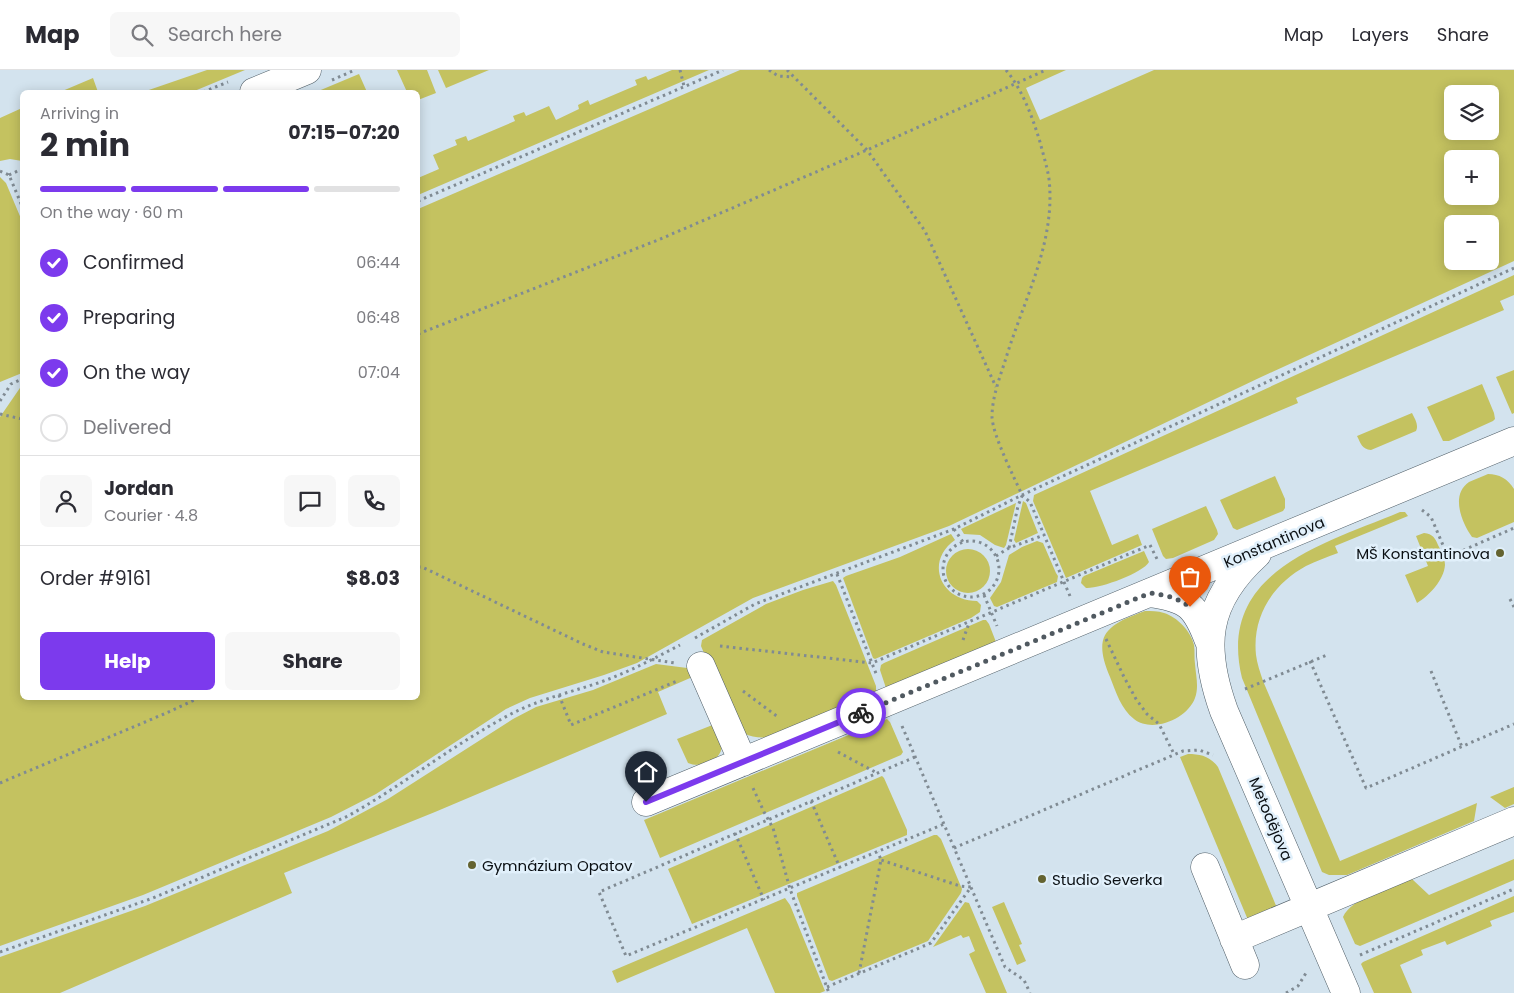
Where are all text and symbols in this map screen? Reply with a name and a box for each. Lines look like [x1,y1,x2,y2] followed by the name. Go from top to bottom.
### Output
[110,12,460,57] search box
[25,18,80,51] text: Map
[128,21,156,49] icon: search
[168,21,282,48] text: Search here
[1284,22,1324,47] text: Map
[1352,22,1409,47] text: Layers
[1437,22,1489,47] text: Share
[1444,85,1499,270] map controls
[1444,85,1499,140] button: layers
[40,102,119,125] text: Arriving in
[288,119,400,146] text: 07:15–07:20
[40,122,130,167] text: 2 min
[1444,150,1499,205] button: +
[40,201,183,224] text: On the way · 60 m
[1444,215,1499,270] button: −
[40,249,68,277] icon: check
[83,249,184,276] text: Confirmed
[356,251,400,274] text: 06:44
[40,304,68,332] icon: check
[83,304,175,331] text: Preparing
[356,306,400,329] text: 06:48
[40,359,68,387] icon: check
[83,359,190,386] text: On the way
[358,361,400,384] text: 07:04
[83,414,172,441] text: Delivered
[40,475,92,527] button: person
[104,475,174,502] text: Jordan
[284,475,336,527] button: chat
[348,475,400,527] button: phone
[104,504,198,527] text: Courier · 4.8
[1220,511,1328,573] street label: Konstantinova
[1356,543,1490,564] place label: MŠ Konstantinova
[1494,547,1506,559] marker: MŠ Konstantinova
[1169,556,1211,607] pin
[1176,563,1204,591] icon: bag
[40,565,151,592] text: Order #9161
[346,565,400,592] text: $8.03
[40,632,215,690] button: Help
[225,632,400,690] button: Share
[836,688,886,738] courier
[847,699,875,727] icon: bike
[625,751,667,802] pin
[632,758,660,786] icon: home
[1244,774,1298,864] street label: Metodějova
[482,855,633,876] place label: Gymnázium Opatov
[466,859,478,871] marker: Gymnázium Opatov
[1052,869,1163,890] place label: Studio Severka
[1036,873,1048,885] marker: Studio Severka

